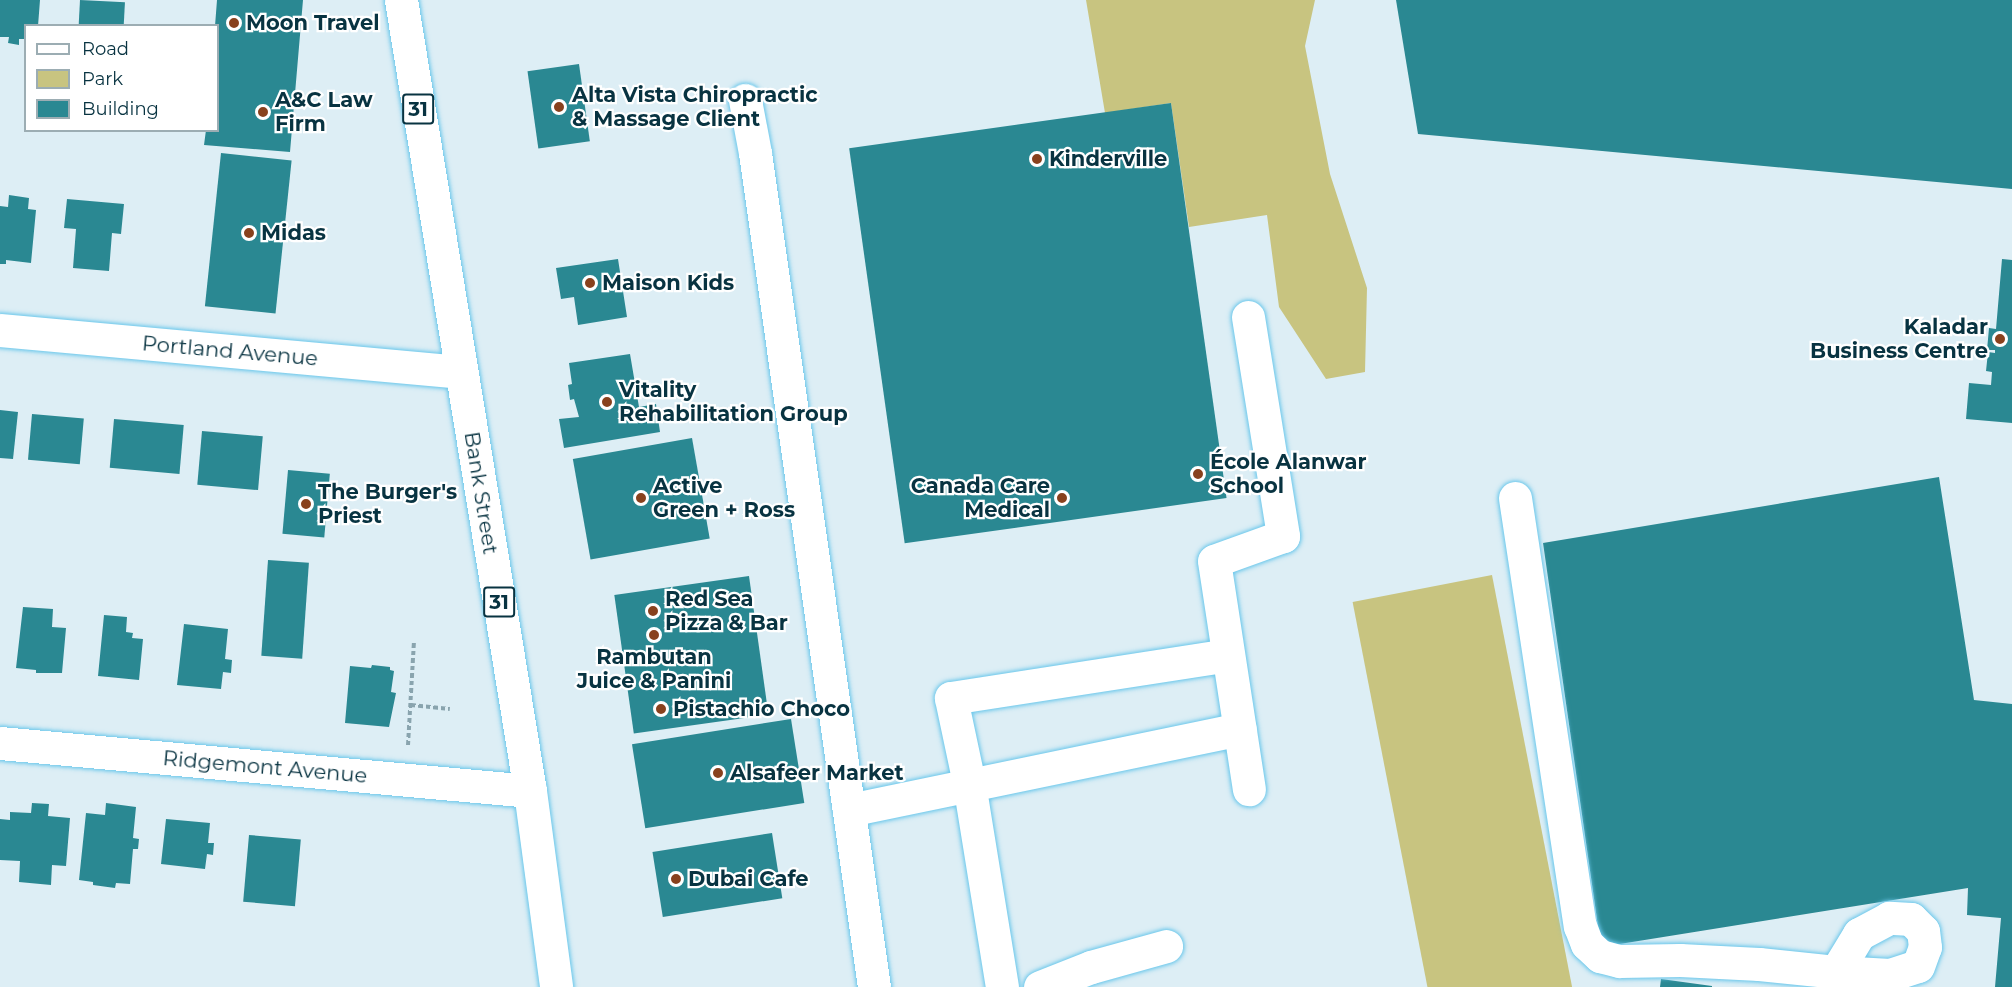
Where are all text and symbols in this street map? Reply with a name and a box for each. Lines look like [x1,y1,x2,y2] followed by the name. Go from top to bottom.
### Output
[246,10,380,36] place label: Moon Travel
[227,16,241,30] marker: Moon Travel
[24,24,219,132] legend
[82,38,129,60] text: Road
[82,68,123,90] text: Park
[572,82,818,132] place label: Alta Vista Chiropractic & Massage Client
[275,87,373,137] place label: A&C Law Firm
[402,92,434,126] road number: 31
[82,98,159,120] text: Building
[550,98,568,116] marker: Alta Vista Chiropractic & Massage Client
[256,105,270,119] marker: A&C Law Firm
[1049,146,1167,172] place label: Kinderville
[1030,152,1044,166] marker: Kinderville
[261,220,326,246] place label: Midas
[242,226,256,240] marker: Midas
[602,270,734,296] place label: Maison Kids
[583,276,597,290] marker: Maison Kids
[1810,314,1988,364] place label: Kaladar Business Centre
[141,331,319,371] street label: Portland Avenue
[1993,332,2007,346] marker: Kaladar Business Centre
[619,377,848,427] place label: Vitality Rehabilitation Group
[600,395,614,409] marker: Vitality Rehabilitation Group
[459,430,503,556] street label: Bank Street
[1210,449,1366,499] place label: École Alanwar School
[1191,467,1205,481] marker: École Alanwar School
[653,473,795,523] place label: Active Green + Ross
[911,473,1050,523] place label: Canada Care Medical
[318,479,457,529] place label: The Burger's Priest
[634,491,648,505] marker: Active Green + Ross
[1055,491,1069,505] marker: Canada Care Medical
[299,497,313,511] marker: The Burger's Priest
[482,585,516,619] road number: 31
[665,586,788,636] place label: Red Sea Pizza & Bar
[646,604,660,618] marker: Red Sea Pizza & Bar
[647,628,661,642] marker: Rambutan Juice & Panini
[577,644,731,694] place label: Rambutan Juice & Panini
[673,696,850,722] place label: Pistachio Choco
[654,702,668,716] marker: Pistachio Choco
[162,746,368,788] street label: Ridgemont Avenue
[730,760,904,786] place label: Alsafeer Market
[711,766,725,780] marker: Alsafeer Market
[688,866,809,892] place label: Dubai Cafe
[669,872,683,886] marker: Dubai Cafe

